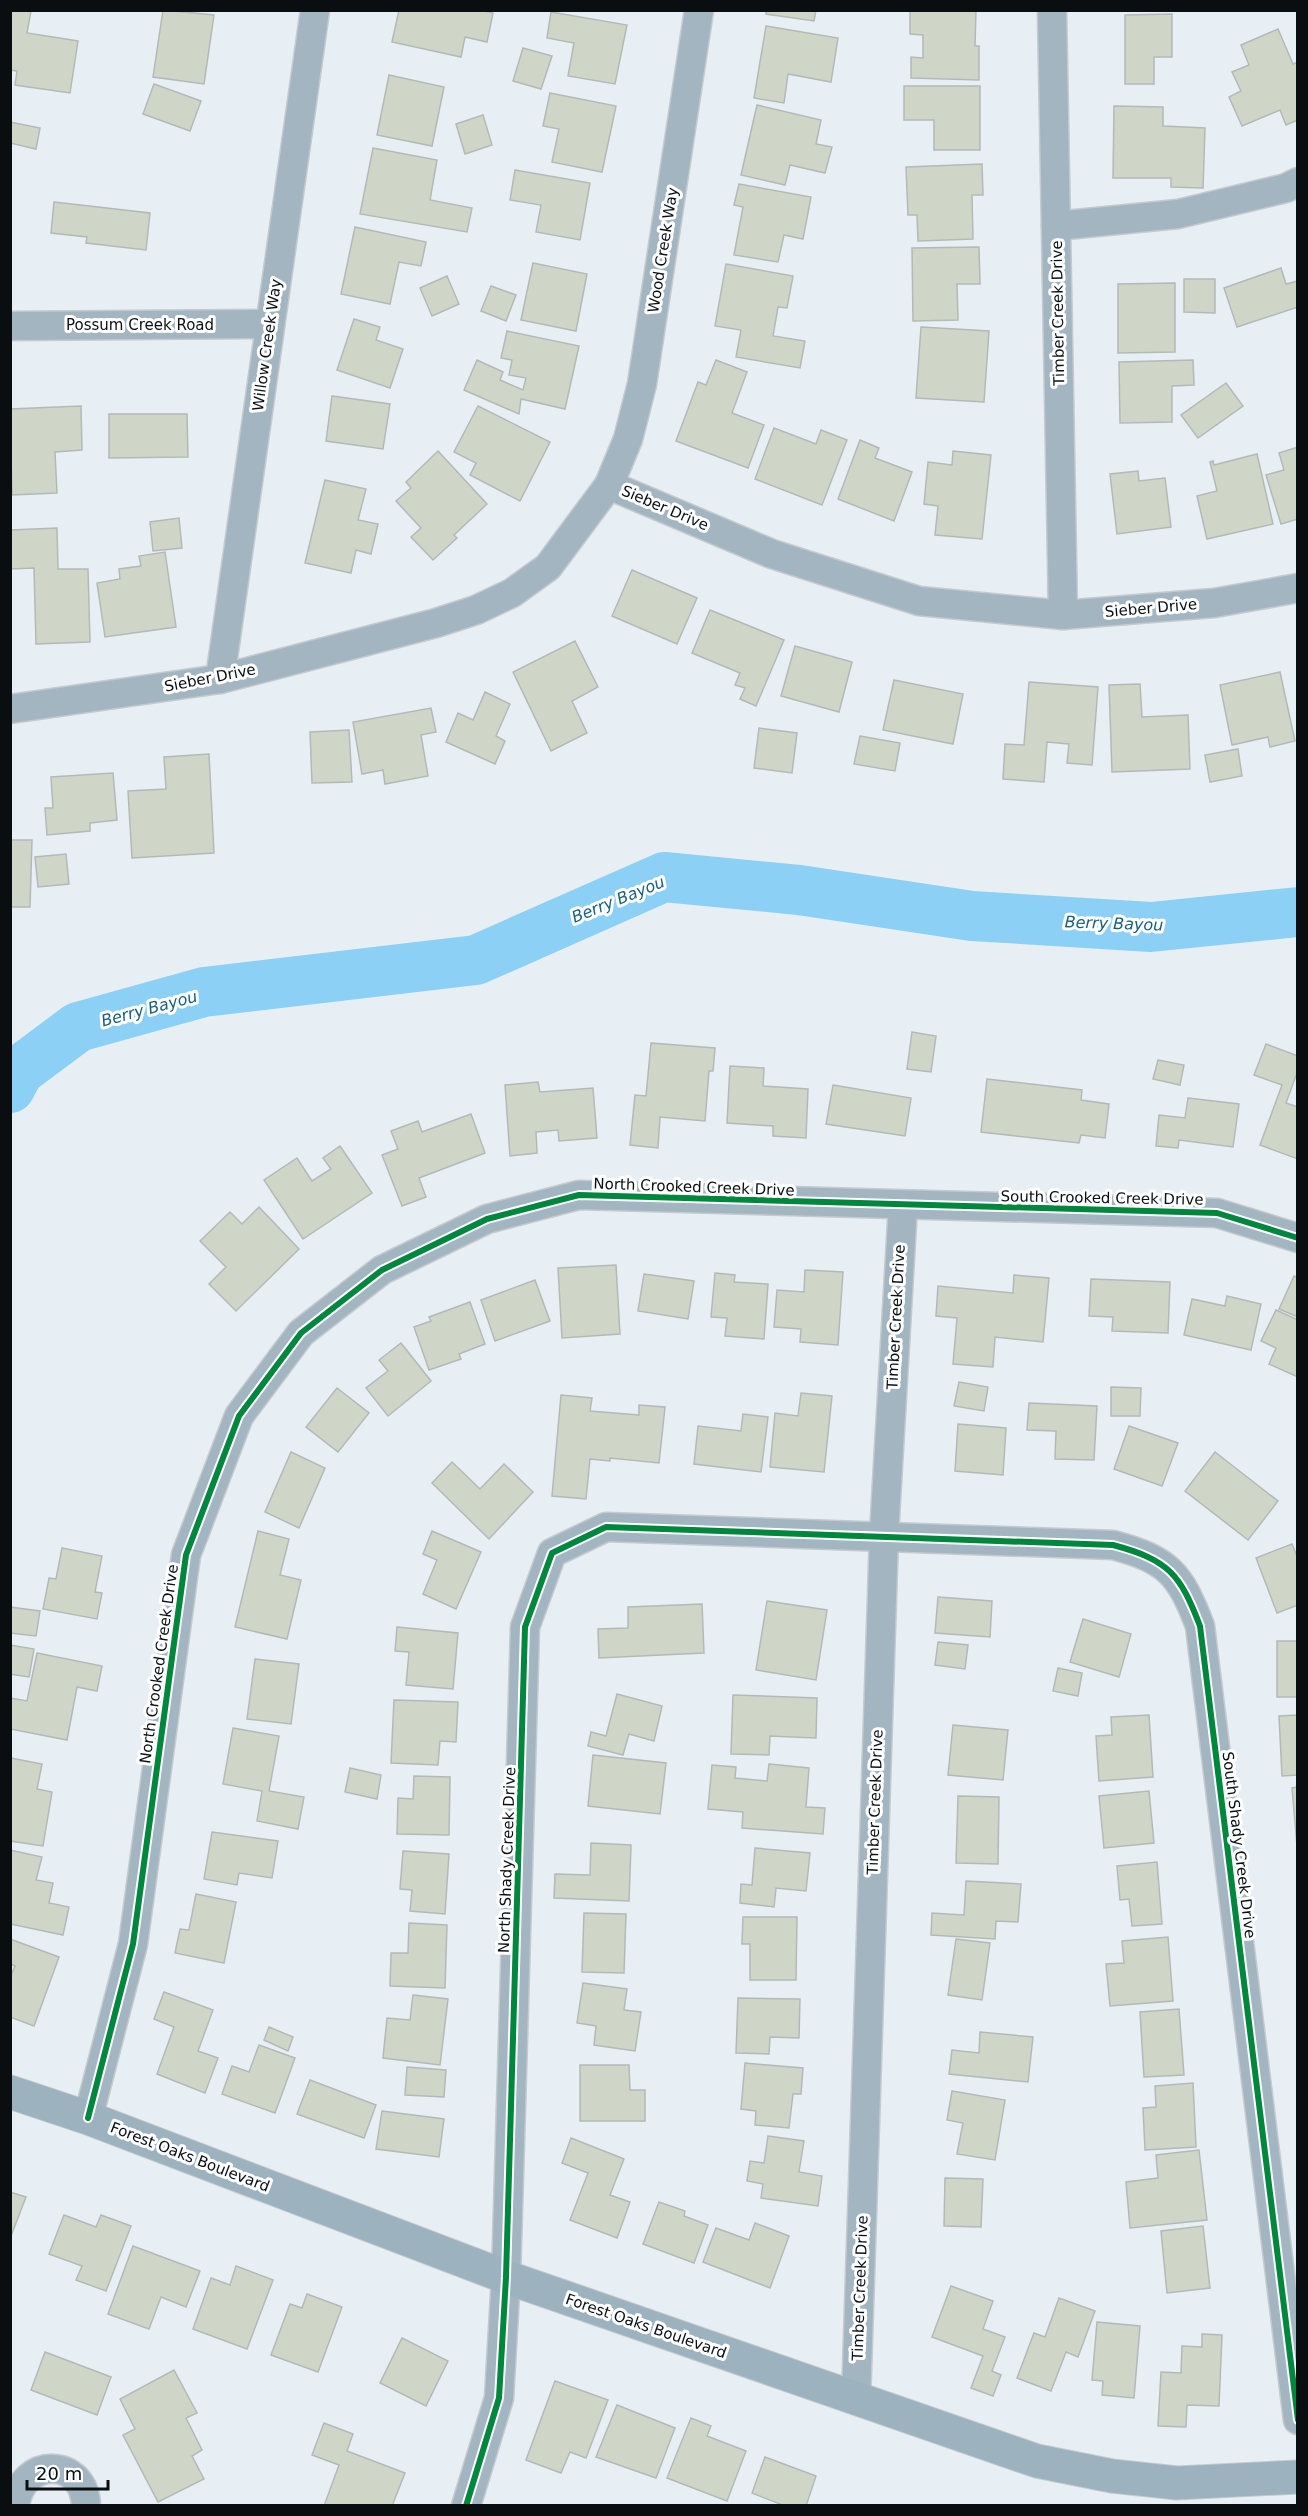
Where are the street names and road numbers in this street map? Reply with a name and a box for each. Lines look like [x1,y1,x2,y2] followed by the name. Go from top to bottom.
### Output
[644,186,682,314] street label: Wood Creek Way
[1048,240,1068,387] street label: Timber Creek Drive
[249,278,285,412] street label: Willow Creek Way
[66,316,214,334] street label: Possum Creek Road
[619,482,711,534] street label: Sieber Drive
[1104,595,1198,621] street label: Sieber Drive
[163,660,257,696] street label: Sieber Drive
[593,1174,795,1200] street label: North Crooked Creek Drive
[1000,1187,1204,1209] street label: South Crooked Creek Drive
[883,1244,909,1391] street label: Timber Creek Drive
[136,1563,182,1765] street label: North Crooked Creek Drive
[863,1729,887,1876] street label: Timber Creek Drive
[1219,1751,1259,1939] street label: South Shady Creek Drive
[495,1767,519,1953] street label: North Shady Creek Drive
[108,2118,272,2196] street label: Forest Oaks Boulevard
[848,2215,872,2362] street label: Timber Creek Drive
[563,2290,729,2362] street label: Forest Oaks Boulevard

